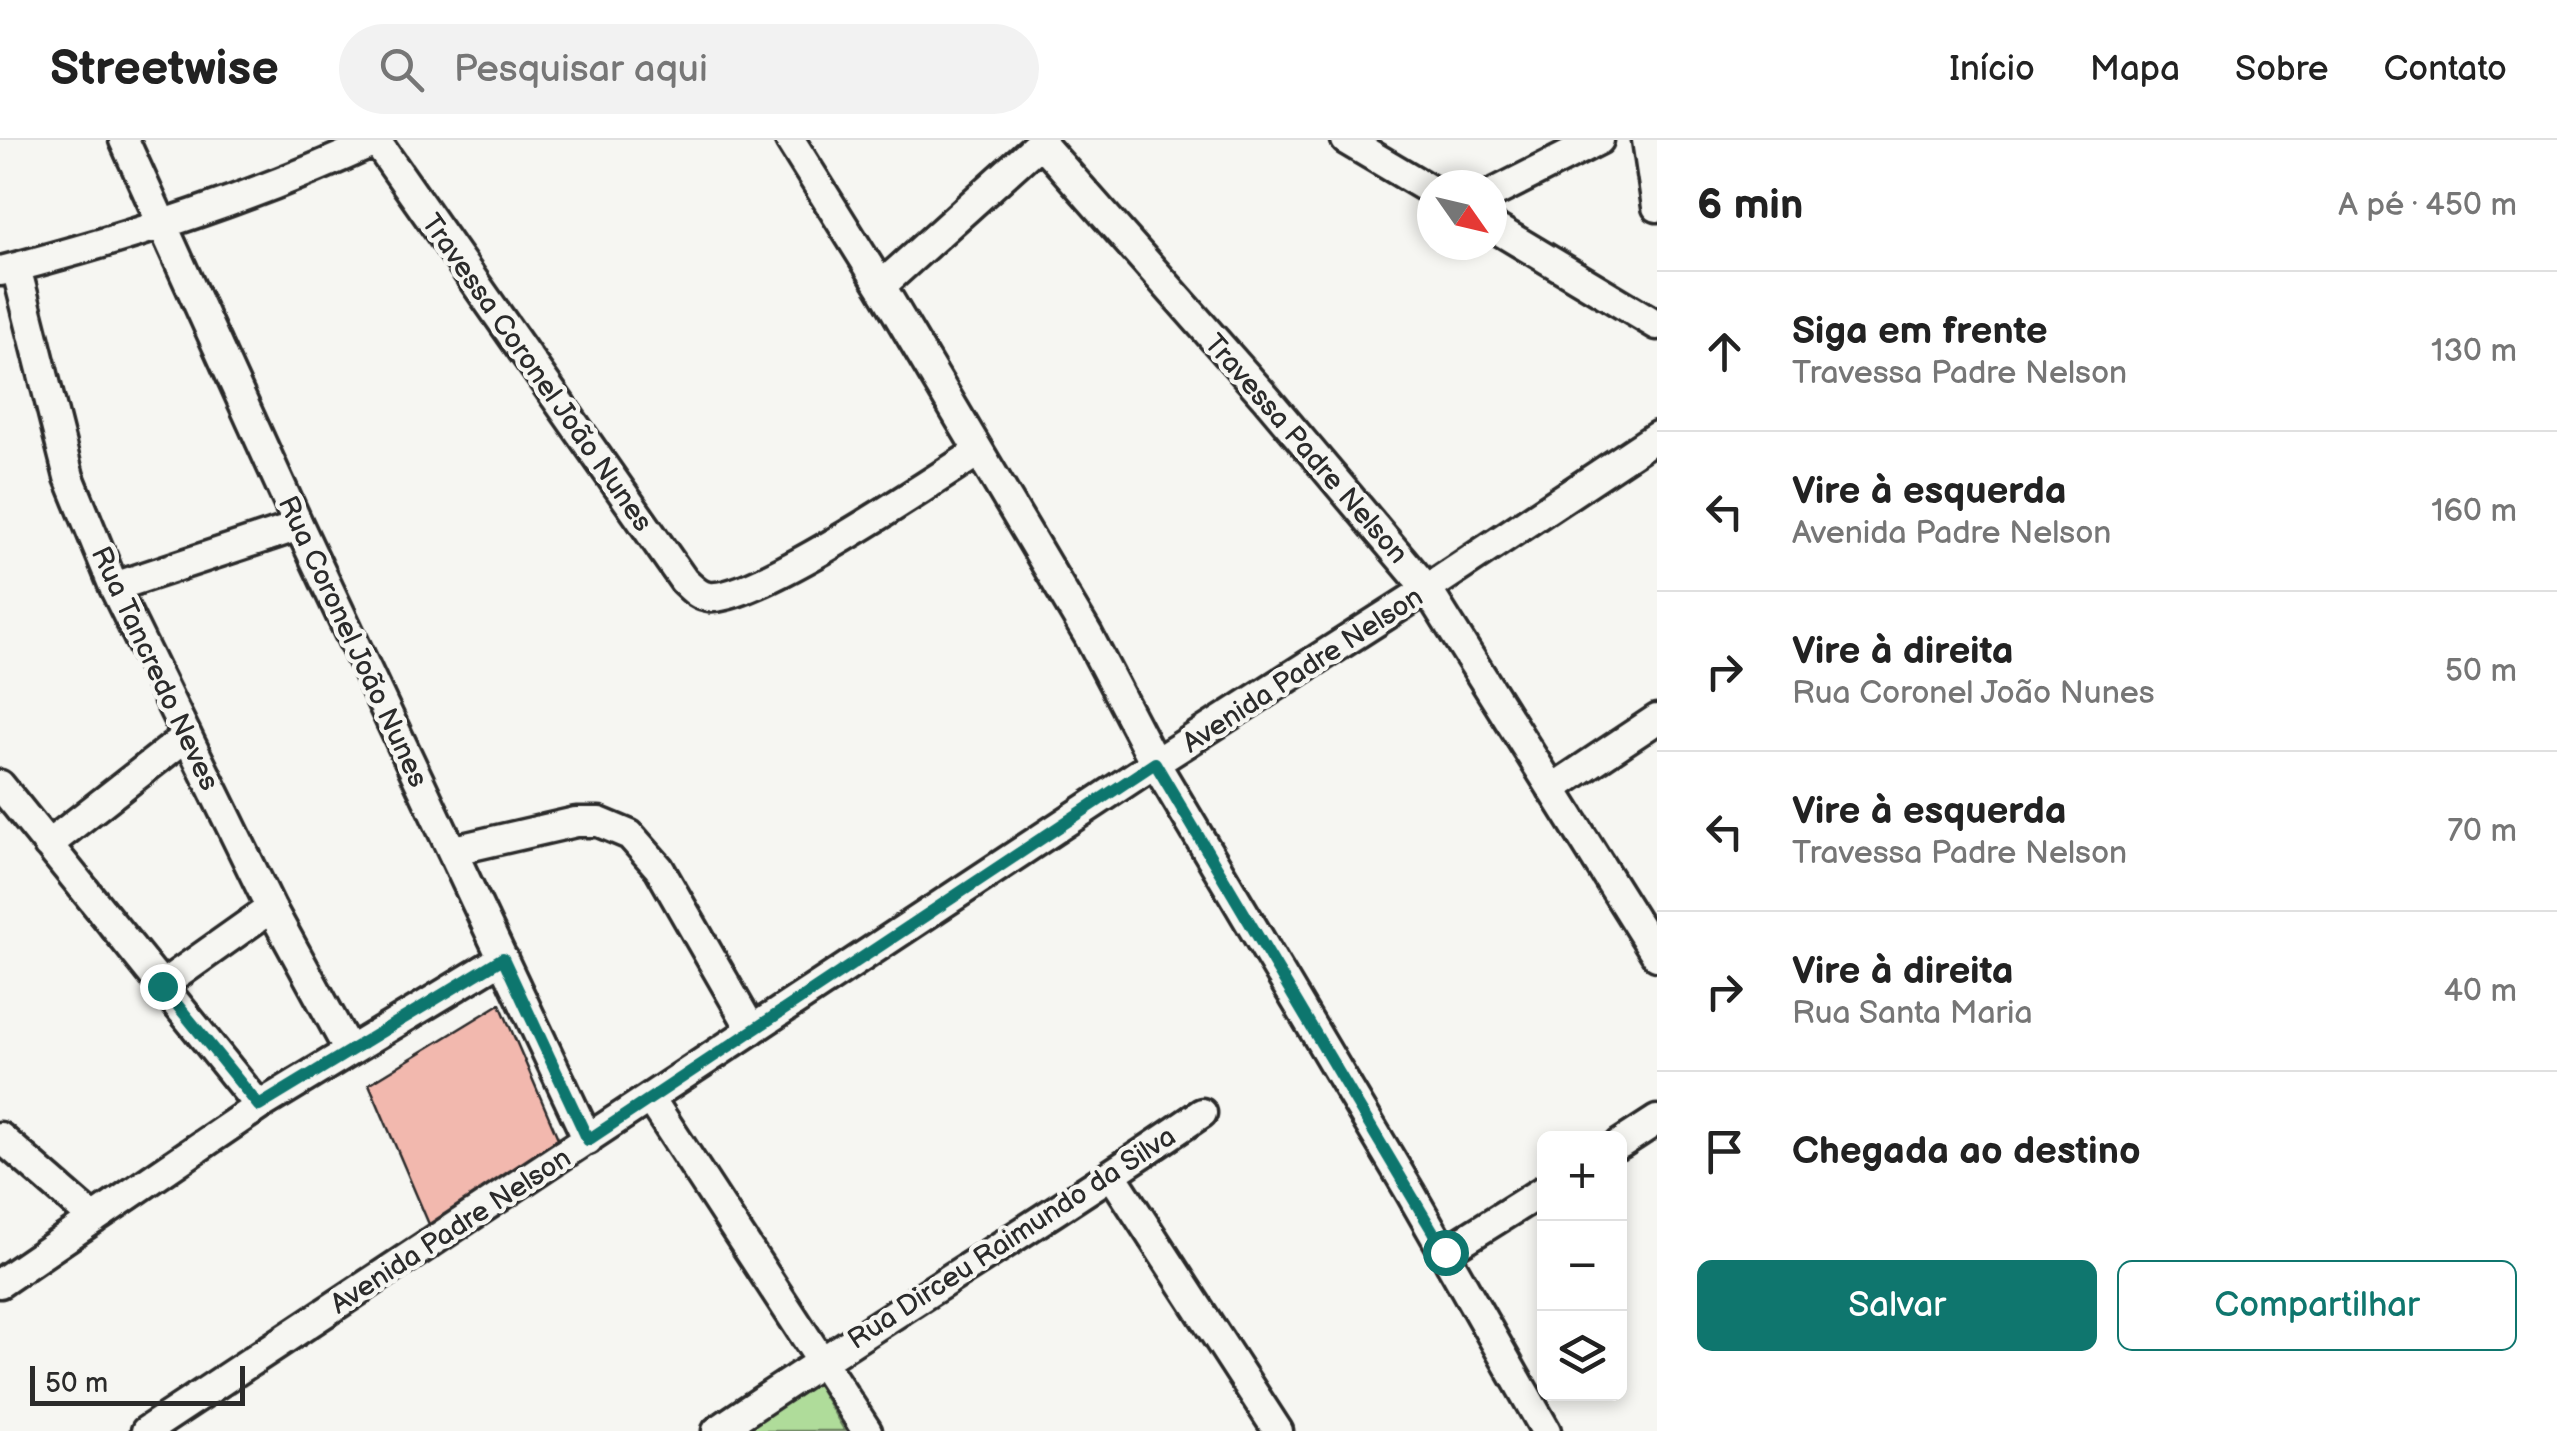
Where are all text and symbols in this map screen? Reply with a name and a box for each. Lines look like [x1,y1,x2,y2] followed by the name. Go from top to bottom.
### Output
[339,24,1039,114] search box
[50,41,279,98] text: Streetwise
[374,42,429,97] icon: search
[454,47,708,92] text: Pesquisar aqui
[1949,48,2035,91] text: Início
[2090,48,2180,91] text: Mapa
[2235,48,2328,91] text: Sobre
[2383,48,2507,91] text: Contato
[1417,170,1507,260] north arrow
[1697,180,1803,231] text: 6 min
[2338,186,2517,225] text: A pé · 450 m
[414,208,659,538] street label: Travessa Coronel João Nunes
[1792,309,2048,354] text: Siga em frente
[1697,324,1752,379] icon: ahead
[1197,327,1415,570] street label: Travessa Padre Nelson
[2431,332,2517,371] text: 130 m
[1792,354,2127,393] text: Travessa Padre Nelson
[1792,469,2067,514] text: Vire à esquerda
[1697,484,1752,539] icon: left
[271,491,435,792] street label: Rua Coronel João Nunes
[2431,492,2517,531] text: 160 m
[1792,514,2111,553] text: Avenida Padre Nelson
[84,541,226,796] street label: Rua Tancredo Neves
[1177,580,1429,760] street label: Avenida Padre Nelson
[1792,629,2014,674] text: Vire à direita
[1697,644,1752,699] icon: right
[2445,652,2517,691] text: 50 m
[1792,674,2155,713] text: Rua Coronel João Nunes
[1792,789,2067,834] text: Vire à esquerda
[1697,804,1752,859] icon: left
[2447,812,2517,851] text: 70 m
[1792,834,2127,873] text: Travessa Padre Nelson
[1792,949,2014,994] text: Vire à direita
[140,964,186,1010] route end
[1697,964,1752,1019] icon: right
[2444,972,2517,1011] text: 40 m
[1792,994,2033,1033] text: Rua Santa Maria
[842,1120,1182,1357] street label: Rua Dirceu Raimundo da Silva
[1697,1124,1752,1179] icon: arrive
[1792,1129,2141,1174] text: Chegada ao destino
[1537,1131,1627,1401] map controls
[1537,1131,1627,1221] button: +
[325,1141,577,1321] street label: Avenida Padre Nelson
[1537,1221,1627,1311] button: −
[1423,1230,1469,1276] route start
[1697,1260,2097,1351] button: Salvar
[2117,1260,2517,1351] button: Compartilhar
[1537,1311,1627,1401] button: layers
[30,1361,245,1406] scale bar
[45,1367,108,1400] text: 50 m

